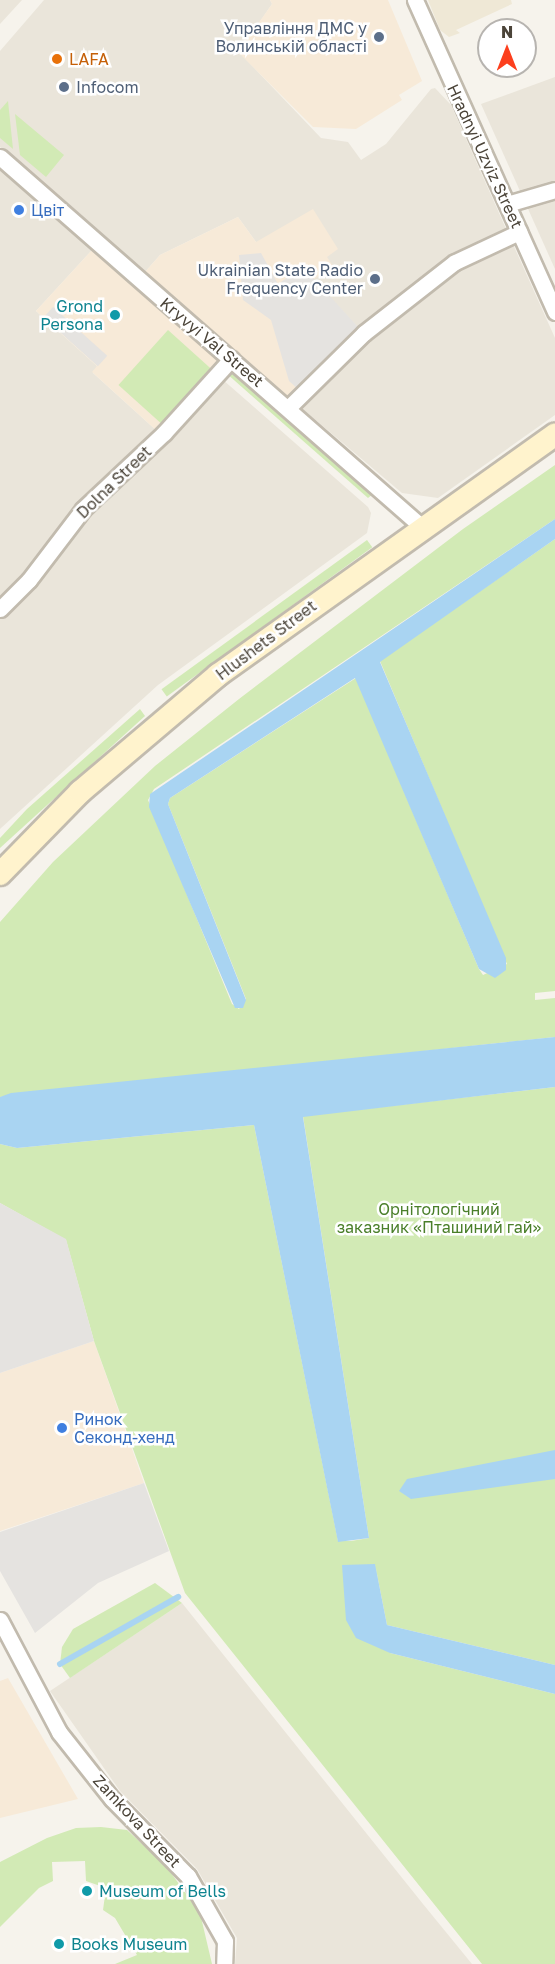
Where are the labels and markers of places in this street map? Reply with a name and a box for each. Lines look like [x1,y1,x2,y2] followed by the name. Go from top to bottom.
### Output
[215,18,367,56] place label: Управління ДМС у Волинській області
[372,30,386,44] marker: Управління ДМС у Волинській області
[69,49,109,69] place label: LAFA
[50,52,64,66] marker: LAFA
[76,77,139,97] place label: Infocom
[57,80,71,94] marker: Infocom
[31,200,64,220] place label: Цвіт
[12,203,26,217] marker: Цвіт
[197,260,363,298] place label: Ukrainian State Radio Frequency Center
[368,272,382,286] marker: Ukrainian State Radio Frequency Center
[40,296,103,334] place label: Grond Persona
[108,308,122,322] marker: Grond Persona
[74,1409,175,1447] place label: Ринок Секонд-хенд
[55,1421,69,1435] marker: Ринок Секонд-хенд
[99,1881,226,1901] place label: Museum of Bells
[80,1884,94,1898] marker: Museum of Bells
[71,1934,187,1954] place label: Books Museum
[52,1937,66,1951] marker: Books Museum

